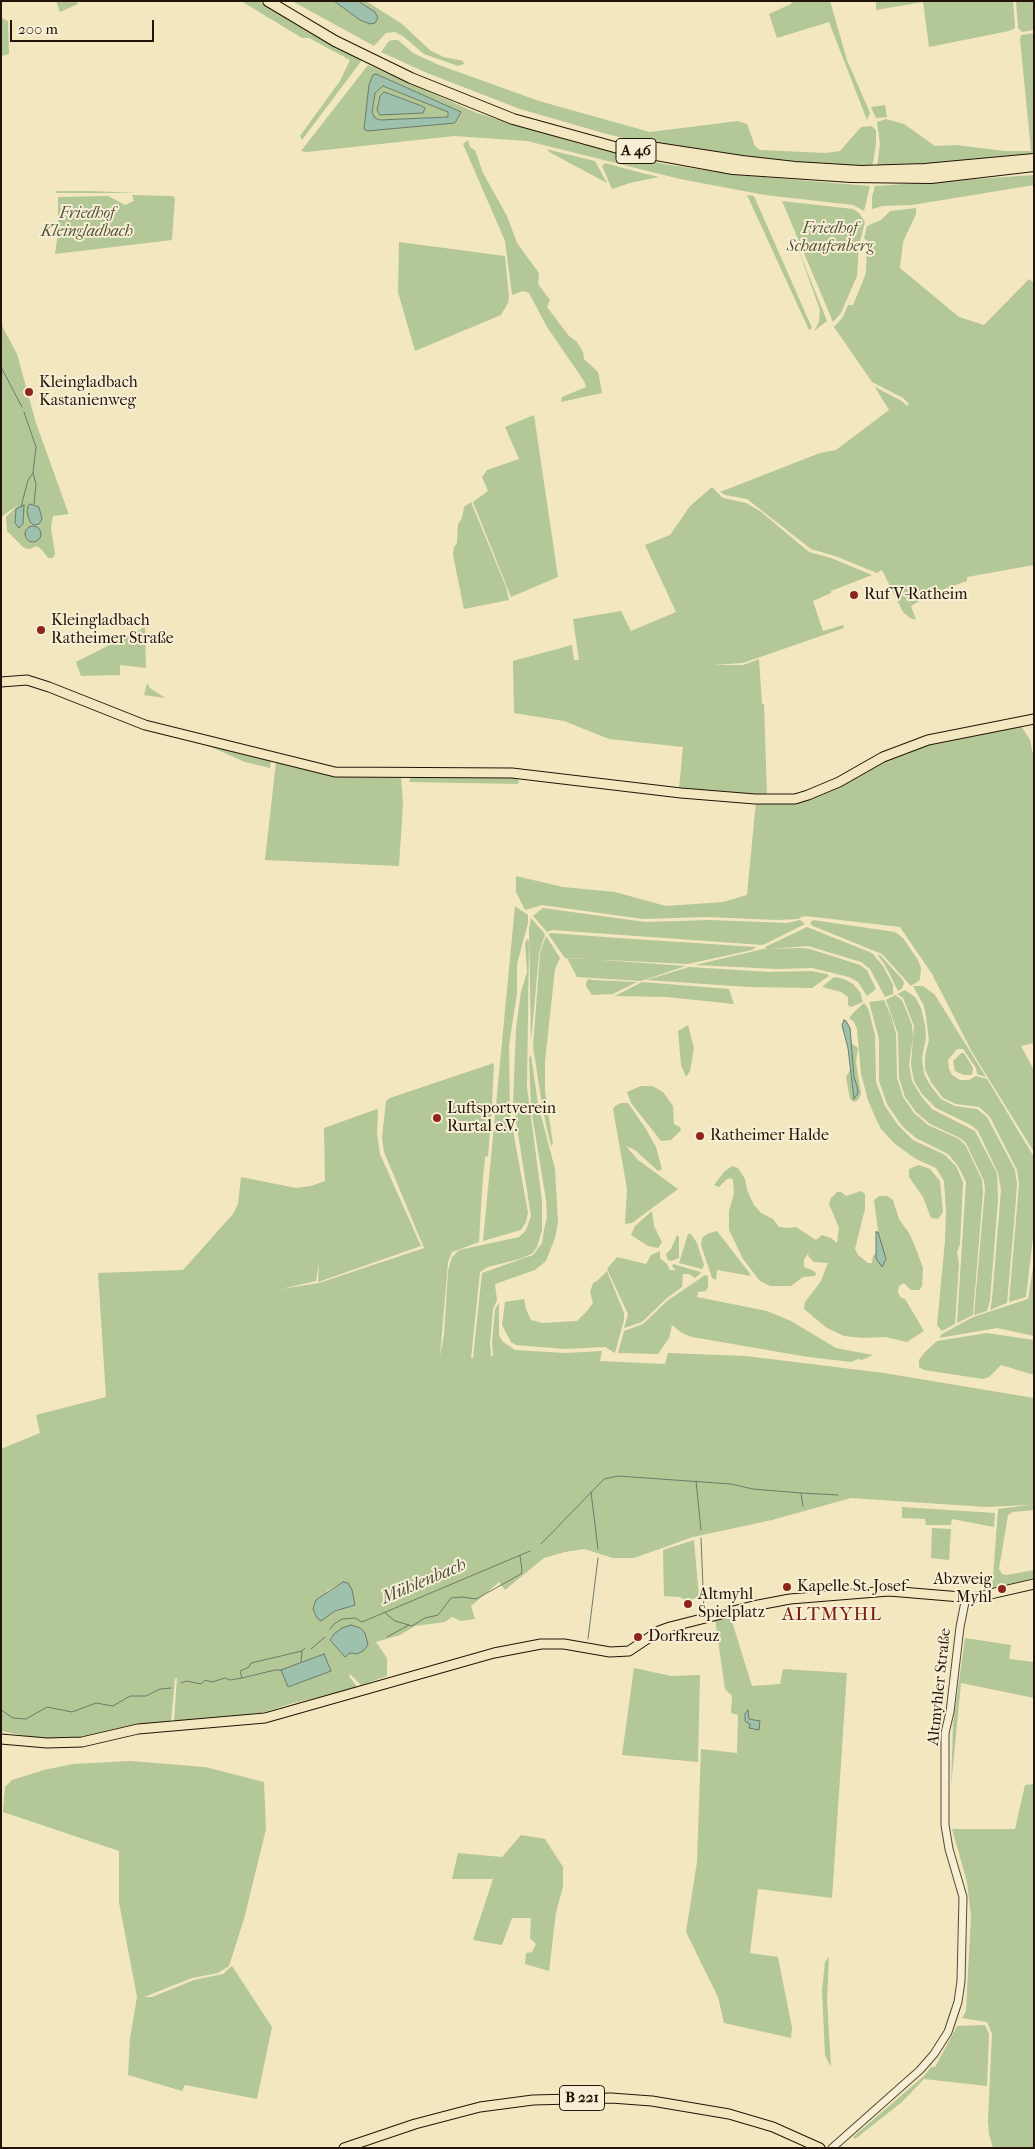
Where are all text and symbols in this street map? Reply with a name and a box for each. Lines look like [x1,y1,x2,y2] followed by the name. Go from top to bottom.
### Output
[12,10,156,42] scale bar
[18,20,58,38] text: 200 m
[616,138,656,164] road number: A 46
[41,204,133,242] park label: Friedhof Kleingladbach
[787,219,873,257] park label: Friedhof Schaufenberg
[39,373,138,411] place label: Kleingladbach Kastanienweg
[23,386,35,398] marker: Kleingladbach Kastanienweg
[864,585,968,605] place label: RufV-Ratheim
[848,589,860,601] marker: RufV-Ratheim
[51,611,174,649] place label: Kleingladbach Ratheimer Straße
[35,624,47,636] marker: Kleingladbach Ratheimer Straße
[447,1099,556,1137] place label: Luftsportverein Rurtal e.V.
[431,1112,443,1124] marker: Luftsportverein Rurtal e.V.
[710,1126,829,1146] place label: Ratheimer Halde
[694,1130,706,1142] marker: Ratheimer Halde
[378,1554,470,1610] water label: Mühlenbach
[933,1570,992,1608] place label: Abzweig Myhl
[797,1577,906,1597] place label: Kapelle St. Josef
[781,1581,793,1593] marker: Kapelle St. Josef
[996,1583,1008,1595] marker: Abzweig Myhl
[698,1585,765,1623] place label: Altmyhl Spielplatz
[682,1598,694,1610] marker: Altmyhl Spielplatz
[781,1604,883,1626] district label: ALTMYHL
[648,1627,719,1647] place label: Dorfkreuz
[924,1627,956,1747] street label: Altmyhler Straße
[632,1631,644,1643] marker: Dorfkreuz
[560,2086,604,2110] road number: B 221

